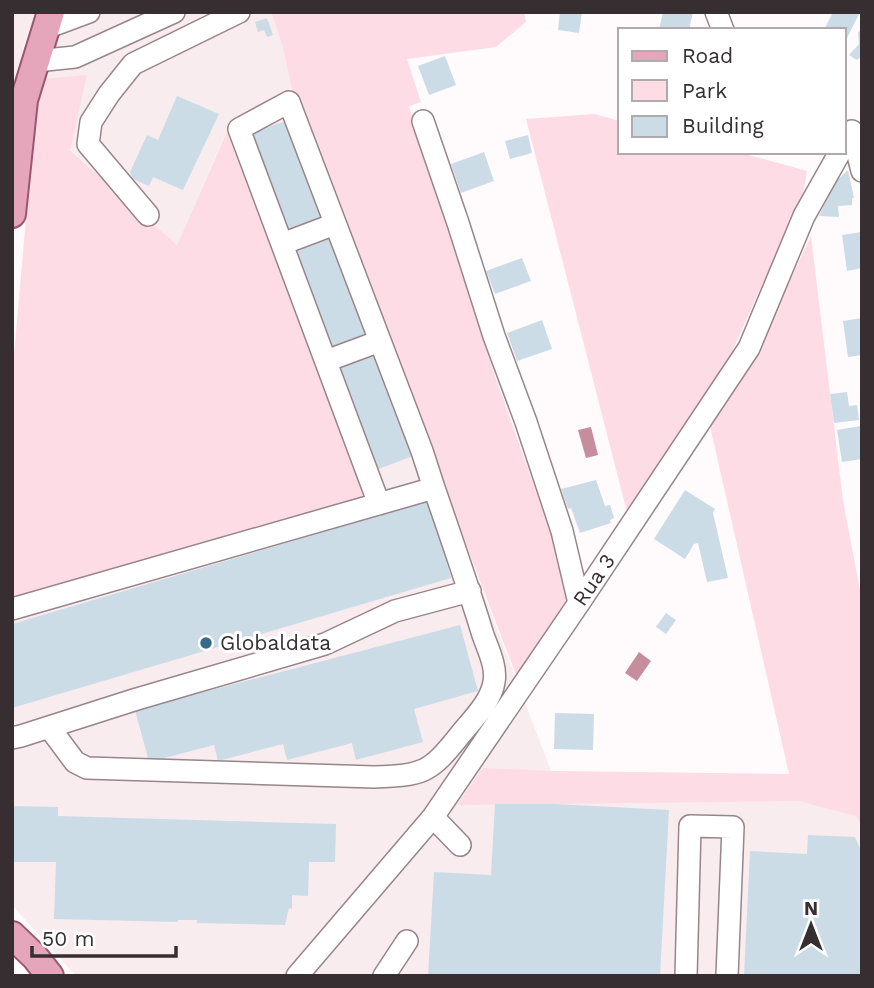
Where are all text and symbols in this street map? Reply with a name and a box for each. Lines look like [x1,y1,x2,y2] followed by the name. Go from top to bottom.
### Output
[618,28,846,154] legend
[682,43,733,68] text: Road
[682,78,727,103] text: Park
[682,113,764,138] text: Building
[567,549,620,611] street label: Rua 3
[220,630,331,655] place label: Globaldata
[198,635,214,651] marker: Globaldata
[776,890,846,960] north arrow
[804,897,818,920] text: N
[32,914,175,958] scale bar
[42,926,94,951] text: 50 m

